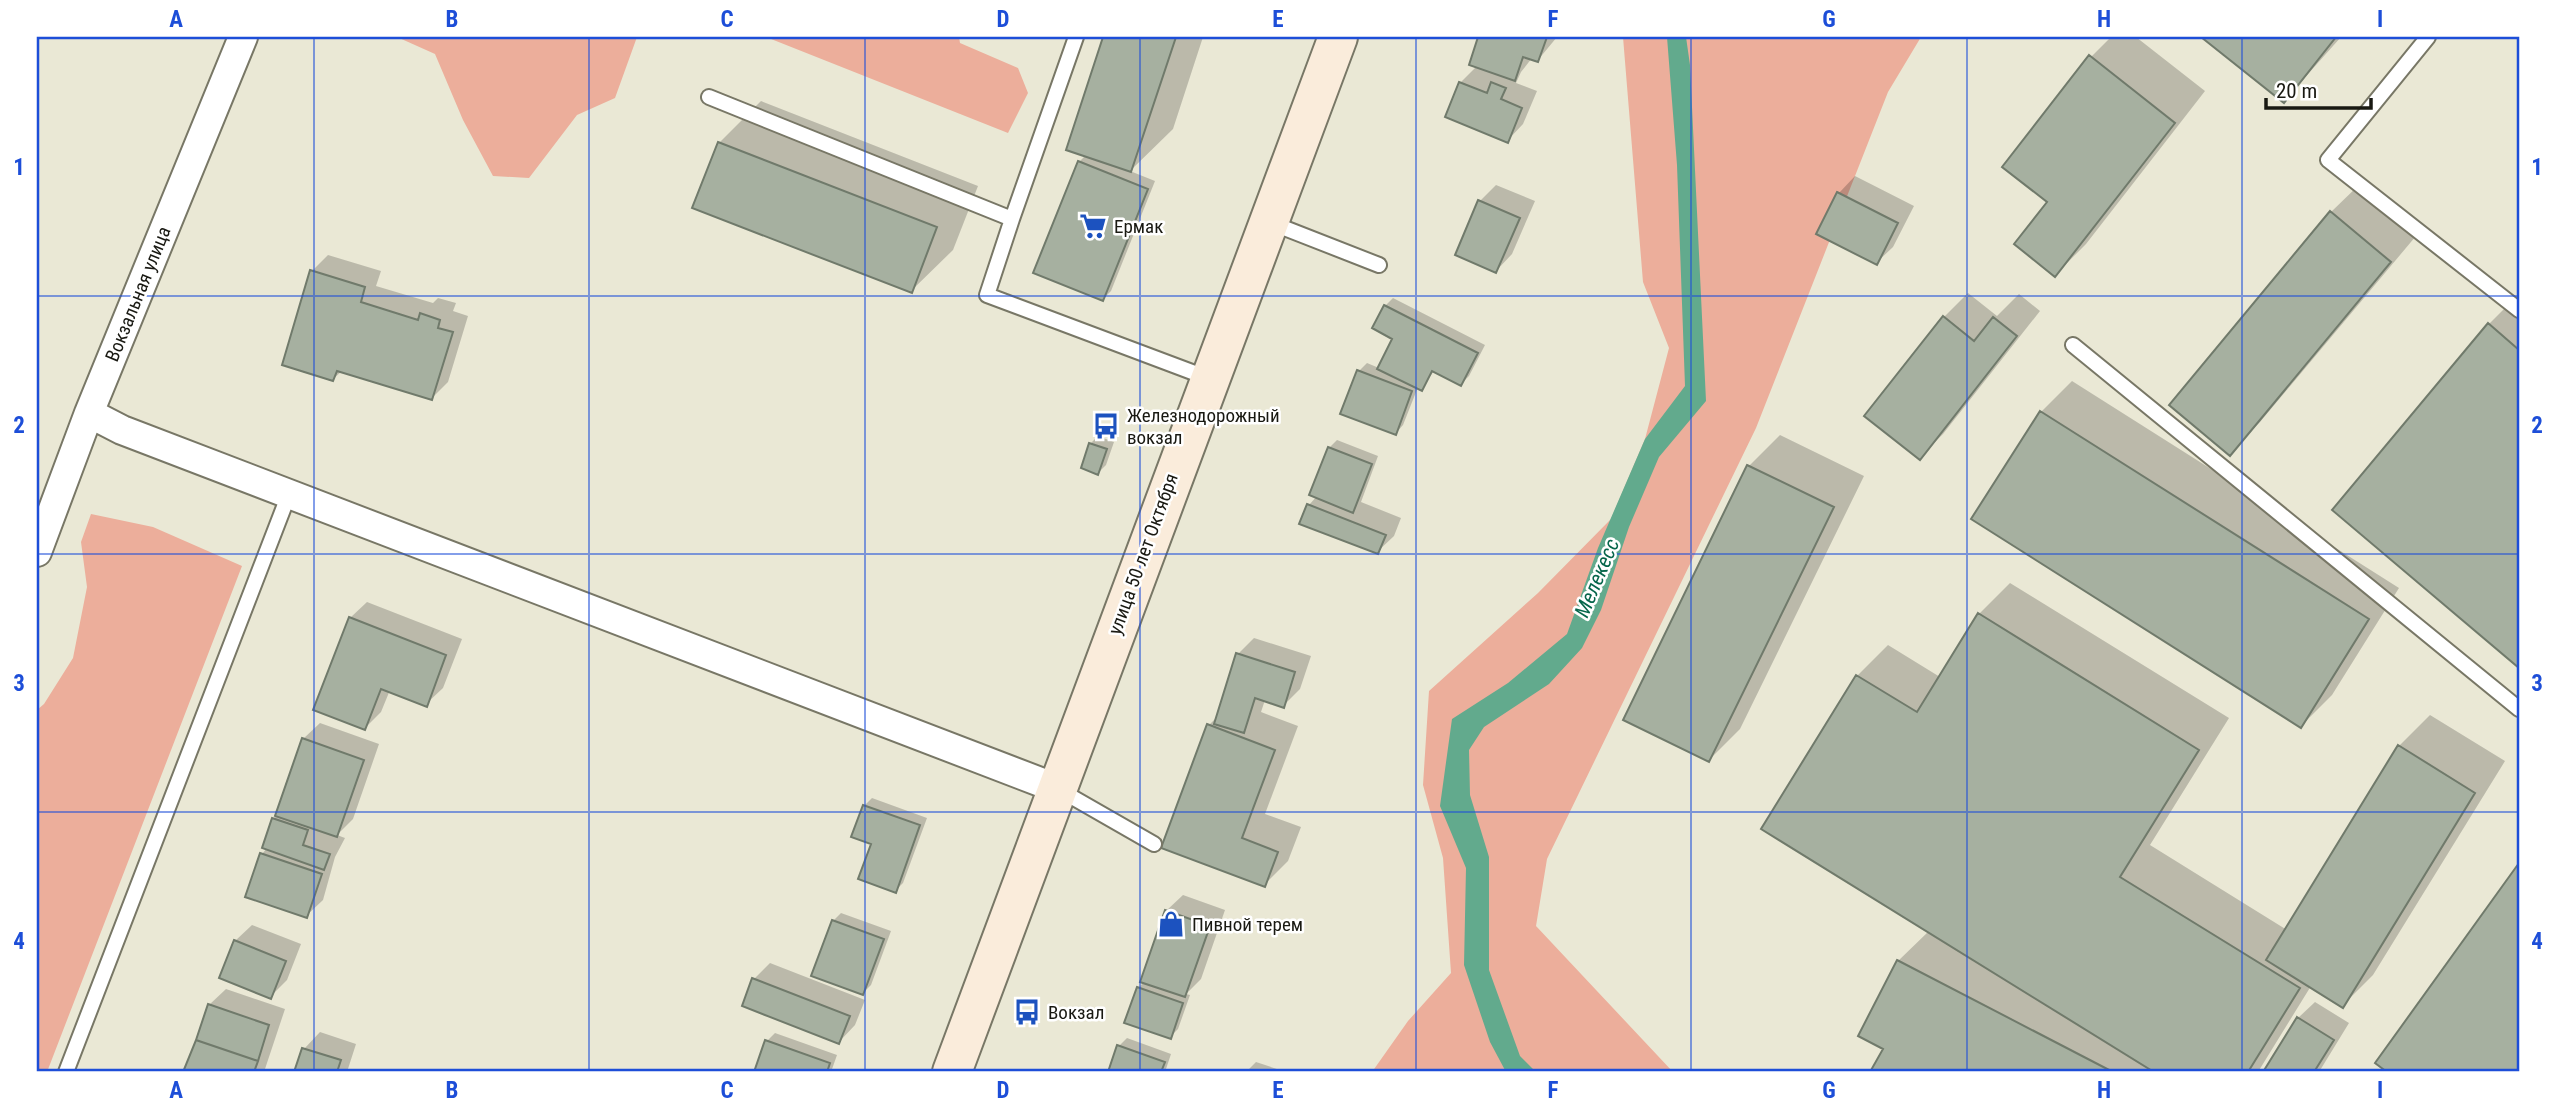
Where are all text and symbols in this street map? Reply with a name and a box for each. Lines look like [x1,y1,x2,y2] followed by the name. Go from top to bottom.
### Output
[169,6,183,33] text: A
[446,6,458,33] text: B
[720,6,734,33] text: C
[997,6,1010,33] text: D
[1272,6,1284,33] text: E
[1548,6,1559,33] text: F
[1822,6,1836,33] text: G
[2097,6,2111,33] text: H
[2377,6,2383,33] text: I
[2266,66,2370,110] scale bar
[2276,79,2317,103] text: 20 m
[13,154,25,181] text: 1
[2531,154,2543,181] text: 1
[1078,211,1108,241] supermarket icon: Ермак
[1114,215,1163,238] place label: Ермак
[100,223,176,365] street label: Вокзальная улица
[1127,404,1280,449] place label: Железнодорожный вокзал
[1091,411,1121,441] bus stop icon: Железнодорожный вокзал
[13,412,25,439] text: 2
[2531,412,2543,439] text: 2
[1103,470,1183,638] street label: улица 50 лет Октября
[1570,535,1624,621] water label: Мелекесс
[13,670,25,697] text: 3
[2531,670,2543,697] text: 3
[1156,909,1186,939] shop icon: Пивной терем
[1192,913,1303,936] place label: Пивной терем
[13,928,25,955] text: 4
[2531,928,2543,955] text: 4
[1012,997,1042,1027] bus stop icon: Вокзал
[1048,1001,1104,1024] place label: Вокзал
[169,1077,183,1104] text: A
[446,1077,458,1104] text: B
[720,1077,734,1104] text: C
[997,1077,1010,1104] text: D
[1272,1077,1284,1104] text: E
[1548,1077,1559,1104] text: F
[1822,1077,1836,1104] text: G
[2097,1077,2111,1104] text: H
[2377,1077,2383,1104] text: I

